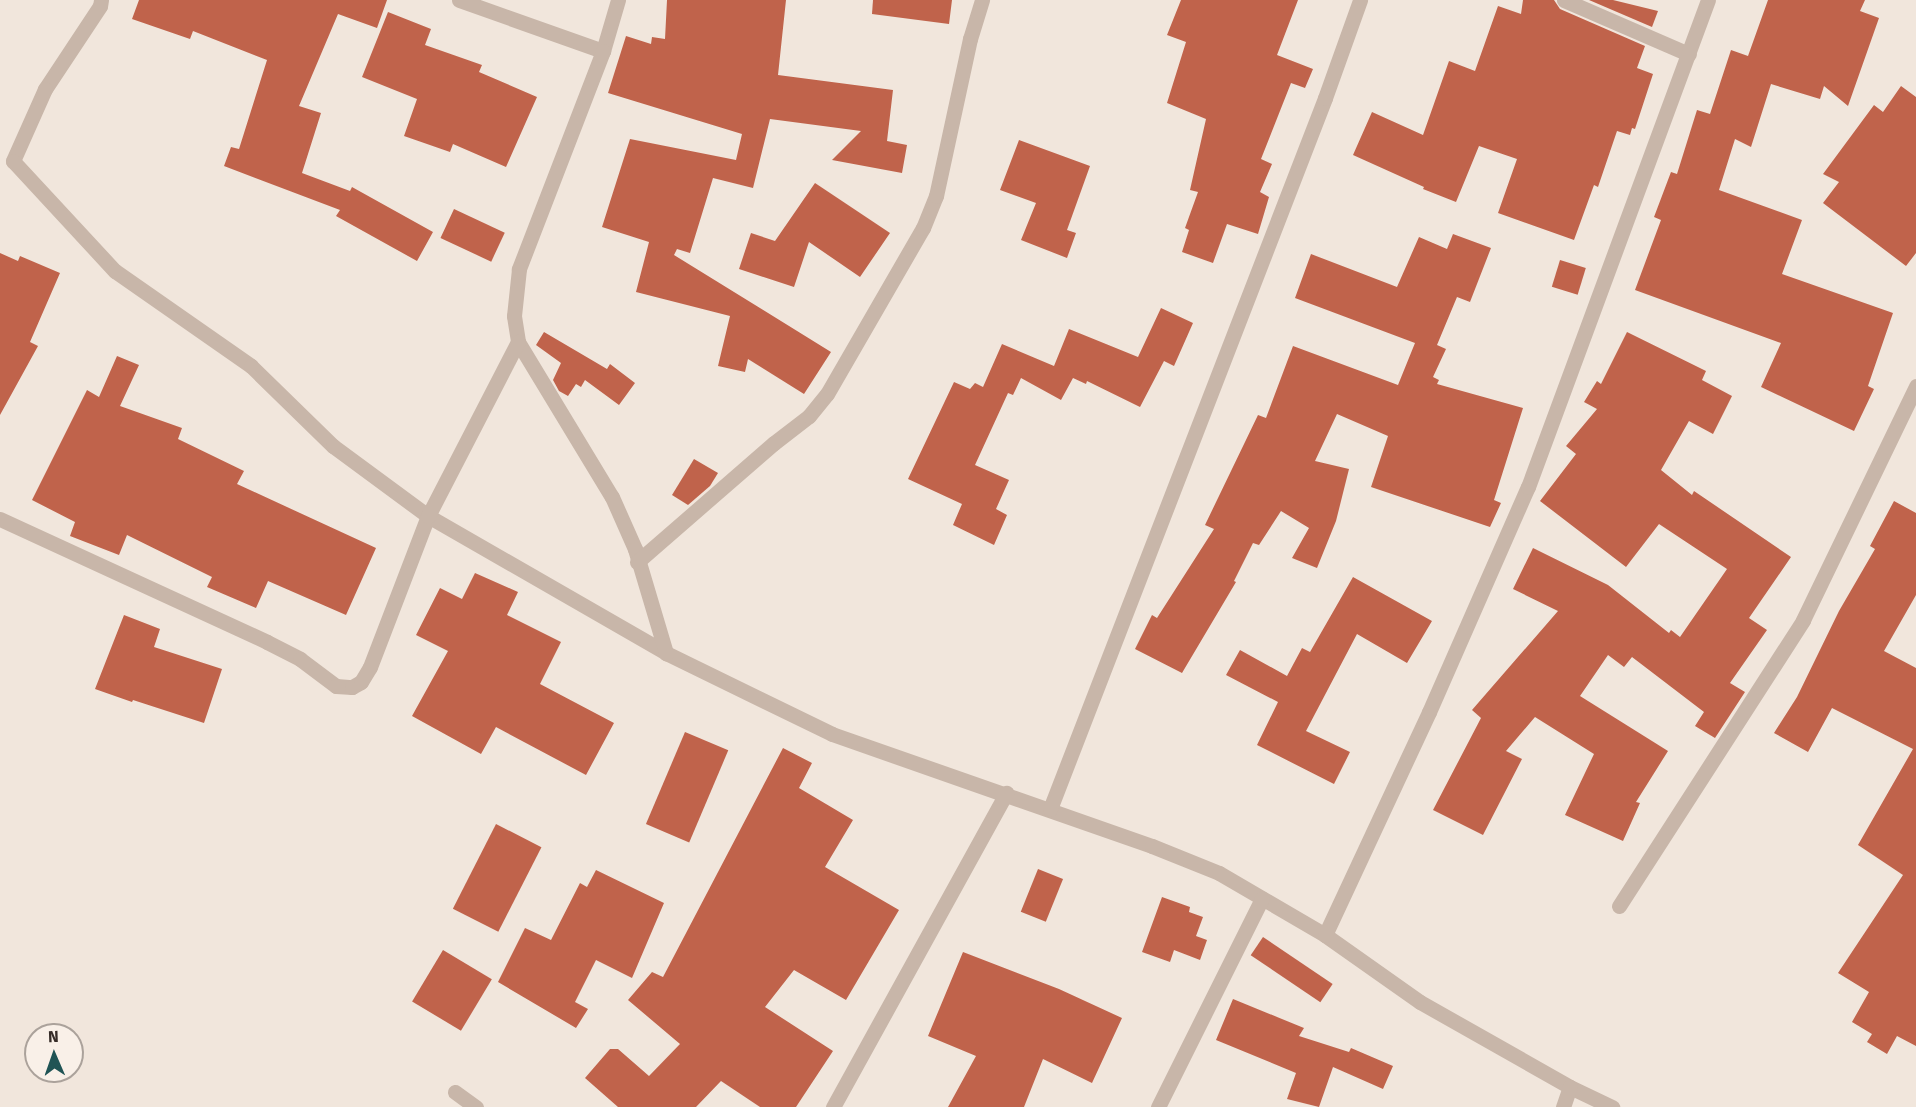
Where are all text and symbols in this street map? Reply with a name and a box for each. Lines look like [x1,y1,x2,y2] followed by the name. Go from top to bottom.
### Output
[24,1023,84,1083] north arrow
[48,1027,59,1046] text: N

